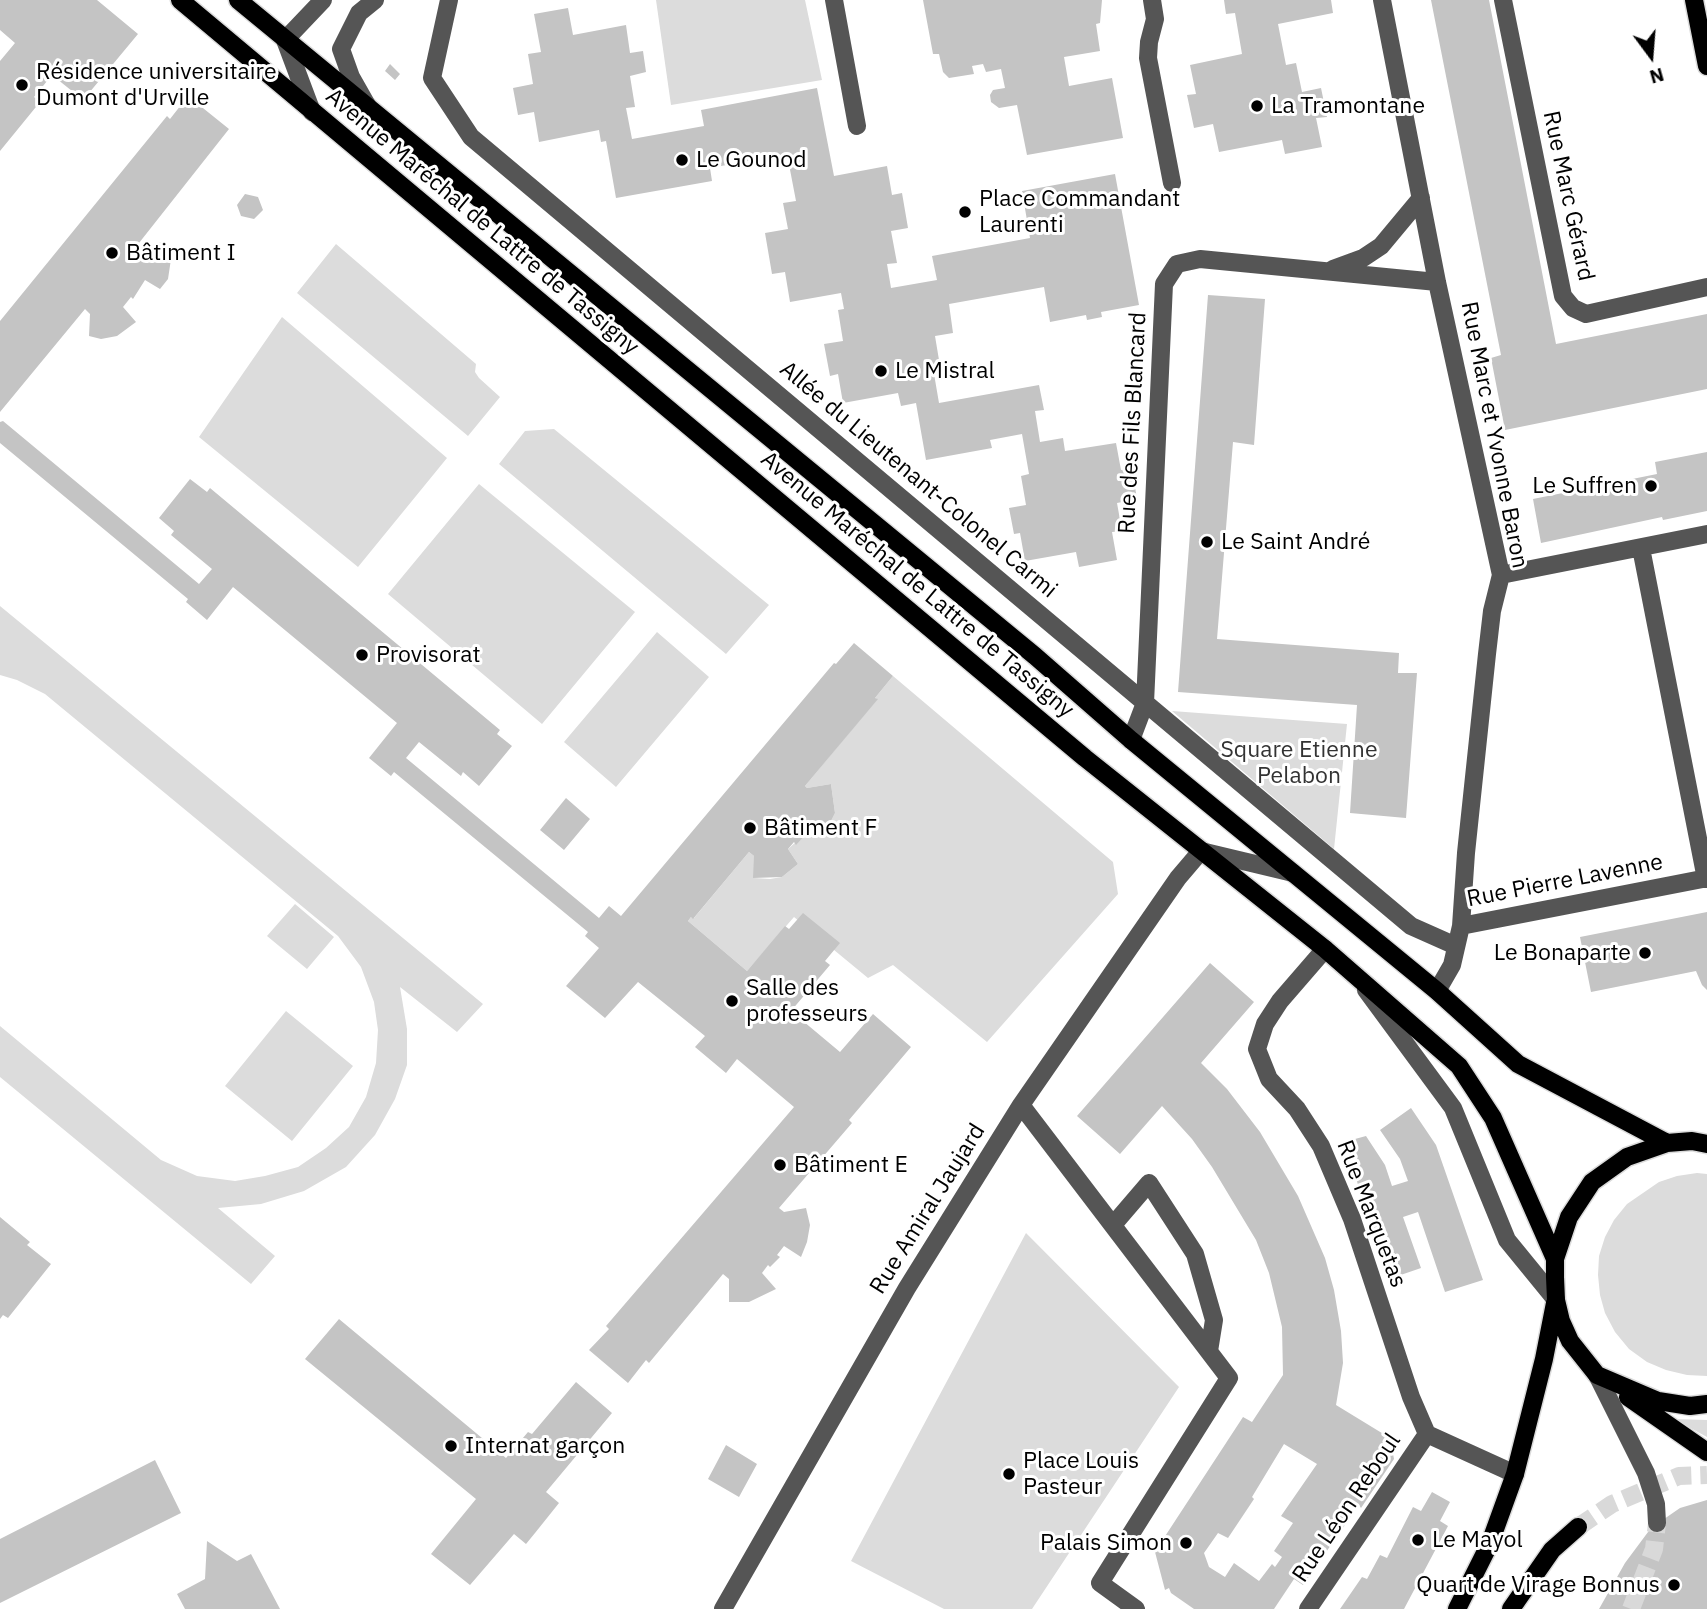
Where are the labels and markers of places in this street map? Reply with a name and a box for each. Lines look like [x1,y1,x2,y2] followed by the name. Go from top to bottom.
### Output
[36,58,277,112] place label: Résidence universitaire Dumont d'Urville
[14,77,30,93] marker: Résidence universitaire Dumont d'Urville
[1271,92,1425,120] place label: La Tramontane
[1249,98,1265,114] marker: La Tramontane
[696,146,807,174] place label: Le Gounod
[674,152,690,168] marker: Le Gounod
[979,185,1180,239] place label: Place Commandant Laurenti
[957,204,973,220] marker: Place Commandant Laurenti
[126,239,236,267] place label: Bâtiment I
[104,245,120,261] marker: Bâtiment I
[895,357,995,385] place label: Le Mistral
[873,363,889,379] marker: Le Mistral
[1532,472,1637,500] place label: Le Suffren
[1643,478,1659,494] marker: Le Suffren
[1221,528,1370,556] place label: Le Saint André
[1199,534,1215,550] marker: Le Saint André
[376,641,481,669] place label: Provisorat
[354,647,370,663] marker: Provisorat
[764,814,877,842] place label: Bâtiment F
[742,820,758,836] marker: Bâtiment F
[1494,939,1631,967] place label: Le Bonaparte
[1637,945,1653,961] marker: Le Bonaparte
[746,974,868,1028] place label: Salle des professeurs
[724,993,740,1009] marker: Salle des professeurs
[794,1151,908,1179] place label: Bâtiment E
[772,1157,788,1173] marker: Bâtiment E
[465,1432,625,1460] place label: Internat garçon
[443,1438,459,1454] marker: Internat garçon
[1023,1447,1139,1501] place label: Place Louis Pasteur
[1001,1466,1017,1482] marker: Place Louis Pasteur
[1432,1526,1523,1554] place label: Le Mayol
[1040,1529,1172,1557] place label: Palais Simon
[1410,1532,1426,1548] marker: Le Mayol
[1178,1535,1194,1551] marker: Palais Simon
[1416,1571,1660,1599] place label: Quart de Virage Bonnus
[1666,1577,1682,1593] marker: Quart de Virage Bonnus

